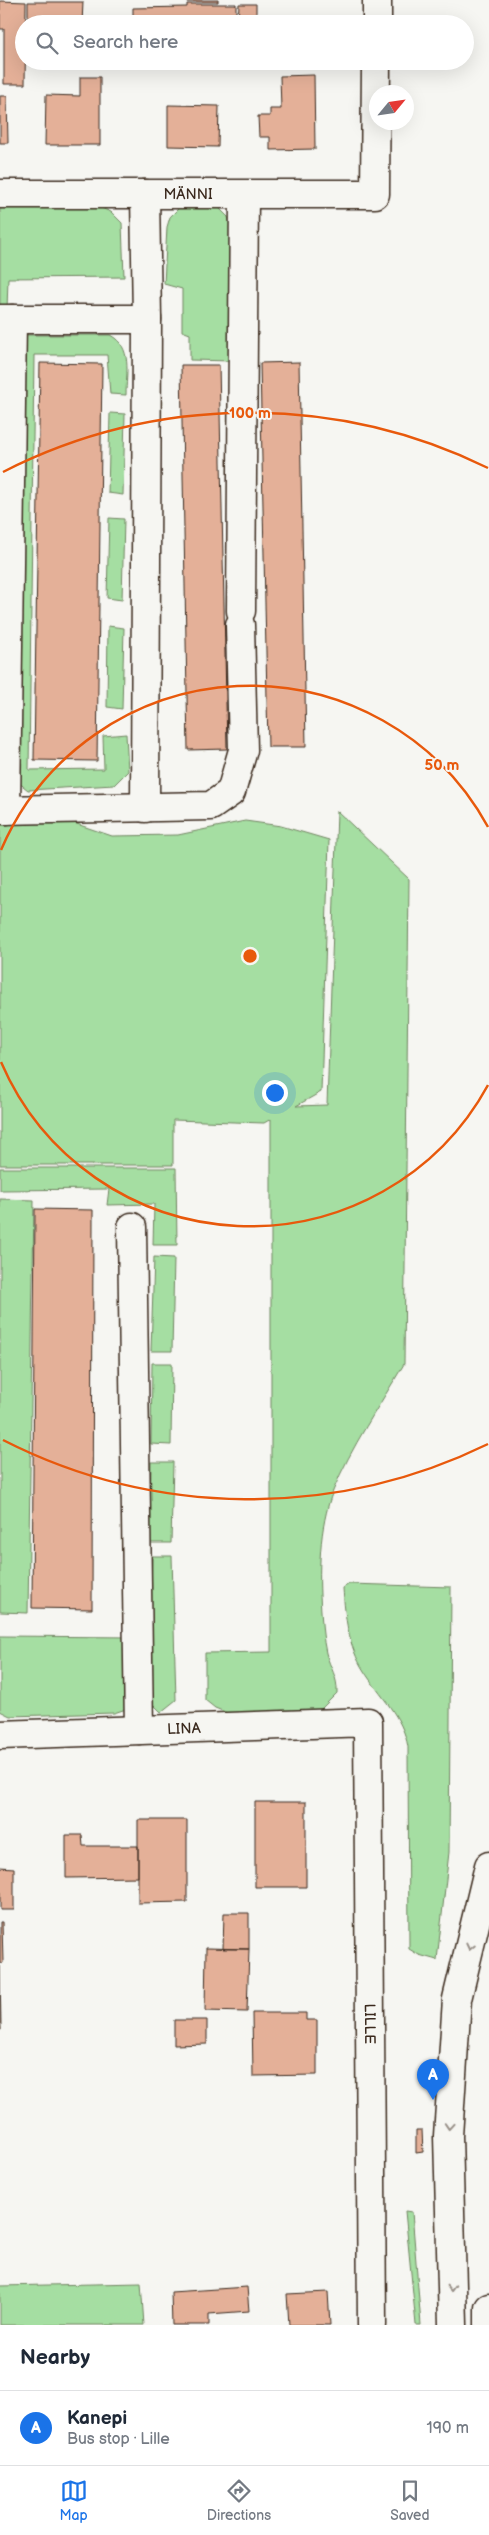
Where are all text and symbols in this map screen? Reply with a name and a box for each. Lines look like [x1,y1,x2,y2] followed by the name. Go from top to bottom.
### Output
[15,15,474,70] search box
[33,29,61,57] icon: search
[73,31,178,54] text: Search here
[369,85,414,130] north arrow
[163,185,213,204] street label: MÄNNI
[229,404,271,423] text: 100 m
[425,756,460,775] text: 50 m
[241,947,259,965] centre of rings
[262,1080,288,1106] your location
[167,1719,202,1739] street label: LINA
[465,1943,475,1951] one-way arrow
[360,2003,379,2044] street label: LILLE
[417,2059,449,2100] pin: A
[443,2122,454,2130] one-way arrow
[446,2284,457,2292] one-way arrow
[20,2345,90,2370] text: Nearby
[67,2407,127,2430] text: Kanepi
[31,2419,41,2438] text: A
[427,2419,469,2438] text: 190 m
[67,2430,170,2449] text: Bus stop · Lille
[60,2477,88,2524] tab: Map
[207,2477,271,2524] tab: Directions
[390,2477,429,2524] tab: Saved

